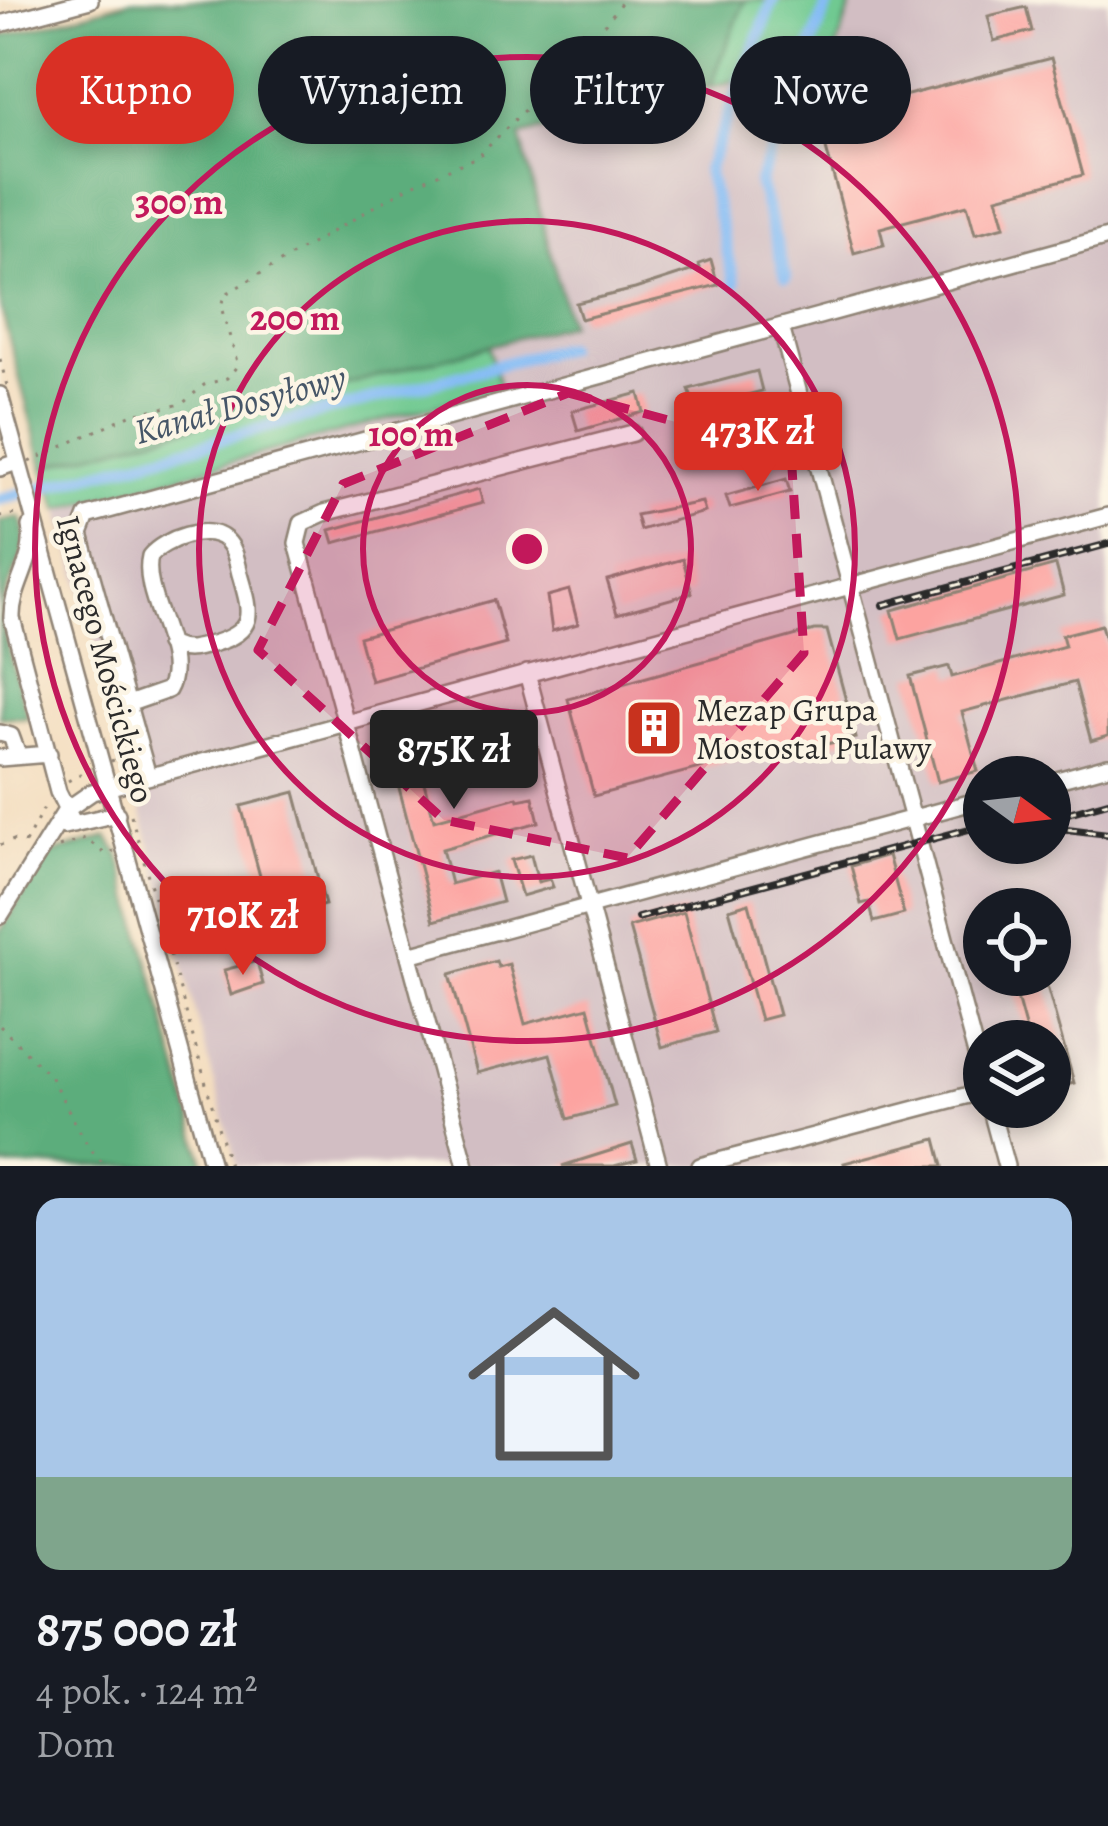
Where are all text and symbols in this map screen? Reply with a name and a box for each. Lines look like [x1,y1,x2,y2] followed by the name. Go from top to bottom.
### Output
[36,36,234,144] chip: Kupno
[258,36,506,144] chip: Wynajem
[530,36,706,144] chip: Filtry
[730,36,911,144] chip: Nowe
[135,177,223,226] text: 300 m
[250,293,340,342] text: 200 m
[129,352,351,456] water label: Kanał Dosyłowy
[647,392,869,494] pin: 473K zł
[701,404,815,457] text: 473K zł
[368,409,454,458] text: 100 m
[46,510,166,808] street label: Ignacego Mościckiego
[506,528,548,570] centre of rings
[696,687,932,770] place label: Mezap Grupa Mostostal Pulawy
[623,697,685,759] building icon: Mezap Grupa Mostostal Pulawy
[343,710,565,812] pin: 875K zł
[397,722,511,775] text: 875K zł
[963,756,1071,864] north arrow
[963,756,1071,1128] map controls
[132,876,354,978] pin: 710K zł
[187,888,299,941] text: 710K zł
[963,888,1071,996] button: locate
[963,1020,1071,1128] button: layers
[446,1276,662,1492] icon: home
[36,1594,238,1664] text: 875 000 zł
[36,1664,258,1717] text: 4 pok. · 124 m²
[36,1717,115,1770] text: Dom

